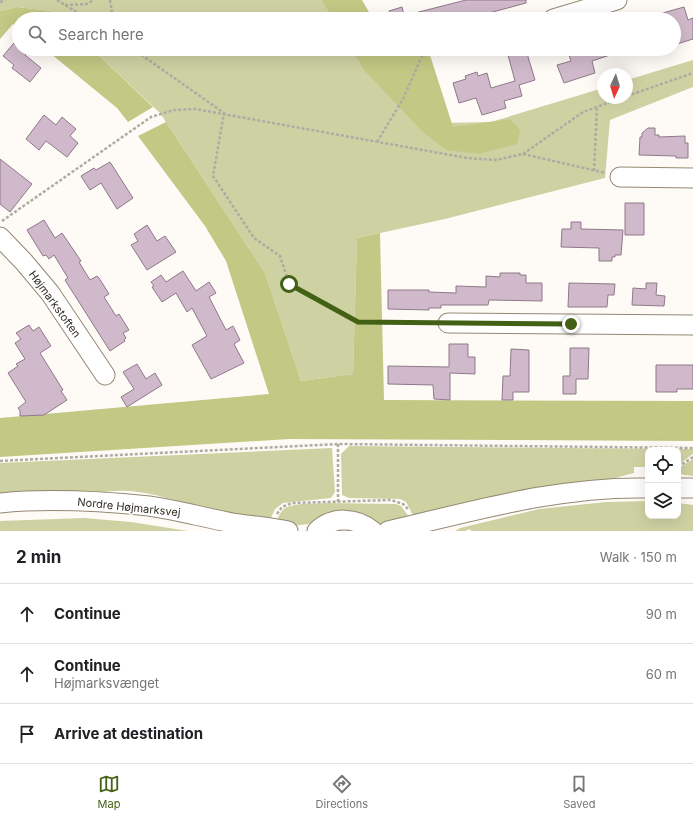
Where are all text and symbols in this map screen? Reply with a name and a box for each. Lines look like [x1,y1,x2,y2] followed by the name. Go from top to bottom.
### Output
[12,12,681,56] search box
[26,23,48,45] icon: search
[58,25,144,44] text: Search here
[597,68,633,104] north arrow
[26,268,84,340] street label: Højmarkstoften
[280,275,298,293] route start
[562,315,580,333] route end
[645,447,681,519] map controls
[645,447,681,483] button: locate
[645,483,681,519] button: layers
[77,495,181,519] street label: Nordre Højmarksvej
[16,547,61,567] text: 2 min
[600,549,677,565] text: Walk · 150 m
[16,603,38,625] icon: ahead
[54,604,121,623] text: Continue
[646,606,677,622] text: 90 m
[54,656,121,675] text: Continue
[16,663,38,685] icon: ahead
[646,666,677,682] text: 60 m
[54,675,159,691] text: Højmarksvænget
[16,723,38,745] icon: arrive
[54,724,203,743] text: Arrive at destination
[98,773,120,811] tab: Map
[316,773,368,811] tab: Directions
[563,773,595,811] tab: Saved

